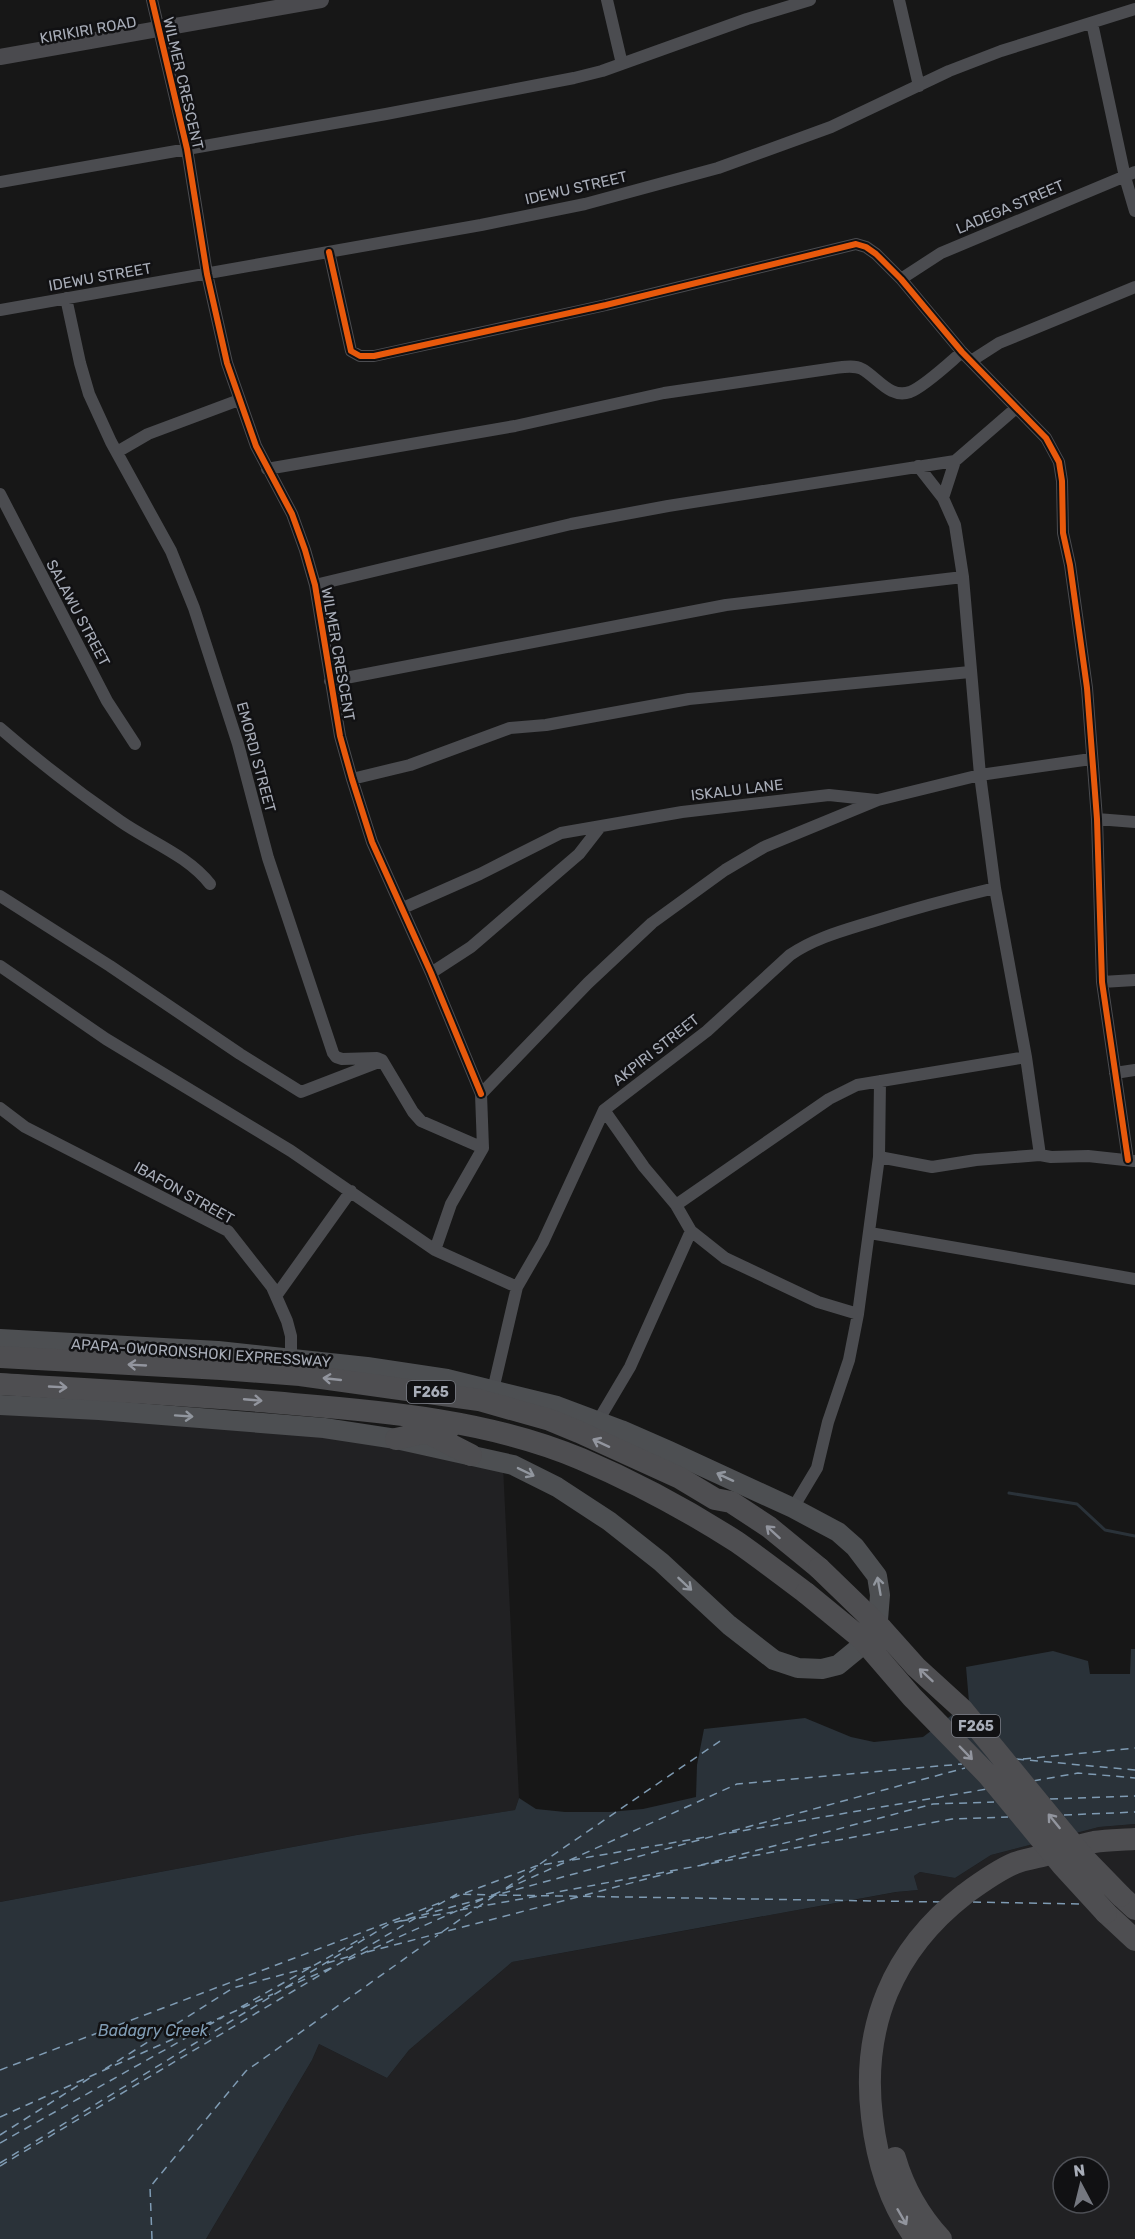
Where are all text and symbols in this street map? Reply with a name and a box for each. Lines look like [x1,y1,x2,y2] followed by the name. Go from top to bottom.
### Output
[38,13,138,47] street label: KIRIKIRI ROAD
[159,15,207,151] street label: WILMER CRESCENT
[523,167,629,209] street label: IDEWU STREET
[953,176,1067,238] street label: LADEGA STREET
[47,259,153,295] street label: IDEWU STREET
[42,557,114,670] street label: SALAWU STREET
[317,586,359,723] street label: WILMER CRESCENT
[233,700,279,815] street label: EMORDI STREET
[690,775,784,805] street label: ISKALU LANE
[609,1010,703,1089] street label: AKPIRI STREET
[131,1158,237,1228] street label: IBAFON STREET
[70,1335,332,1371] street label: APAPA-OWORONSHOKI EXPRESSWAY
[128,1359,148,1370] one-way arrow
[322,1373,342,1384] one-way arrow
[407,1381,455,1403] road number: F265
[48,1382,68,1393] one-way arrow
[242,1395,262,1406] one-way arrow
[174,1411,194,1422] one-way arrow
[593,1436,611,1448] one-way arrow
[517,1466,535,1478] one-way arrow
[717,1471,735,1483] one-way arrow
[766,1525,781,1539] one-way arrow
[677,1577,692,1591] one-way arrow
[873,1577,884,1597] one-way arrow
[918,1668,933,1682] one-way arrow
[952,1715,1000,1737] road number: F265
[958,1745,973,1760] one-way arrow
[1048,1814,1061,1830] one-way arrow
[98,2021,209,2040] water label: Badagry Creek
[1051,2155,1111,2215] north arrow
[1072,2160,1086,2181] text: N
[896,2208,908,2225] one-way arrow

